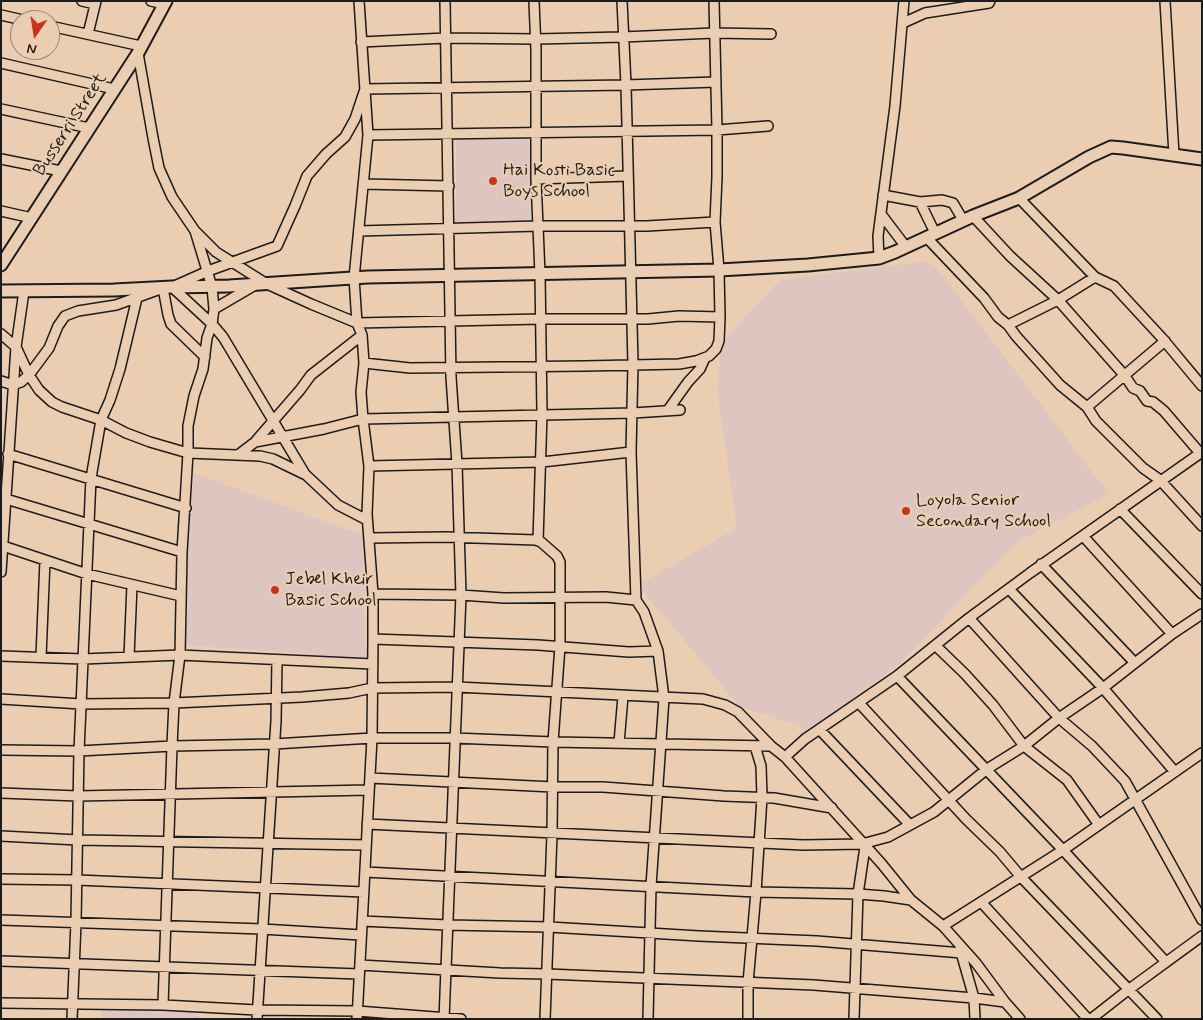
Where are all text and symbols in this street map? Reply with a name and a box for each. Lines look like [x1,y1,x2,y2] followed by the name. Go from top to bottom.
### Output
[10,10,60,60] north arrow
[25,39,38,58] text: N
[30,69,112,181] street label: Busserri Street
[503,160,615,202] place label: Hai Kosti Basic Boys School
[487,175,499,187] marker: Hai Kosti Basic Boys School
[916,490,1051,532] place label: Loyola Senior Secondary School
[900,505,912,517] marker: Loyola Senior Secondary School
[285,569,376,612] place label: Jebel Kheir Basic School
[269,584,281,596] marker: Jebel Kheir Basic School

